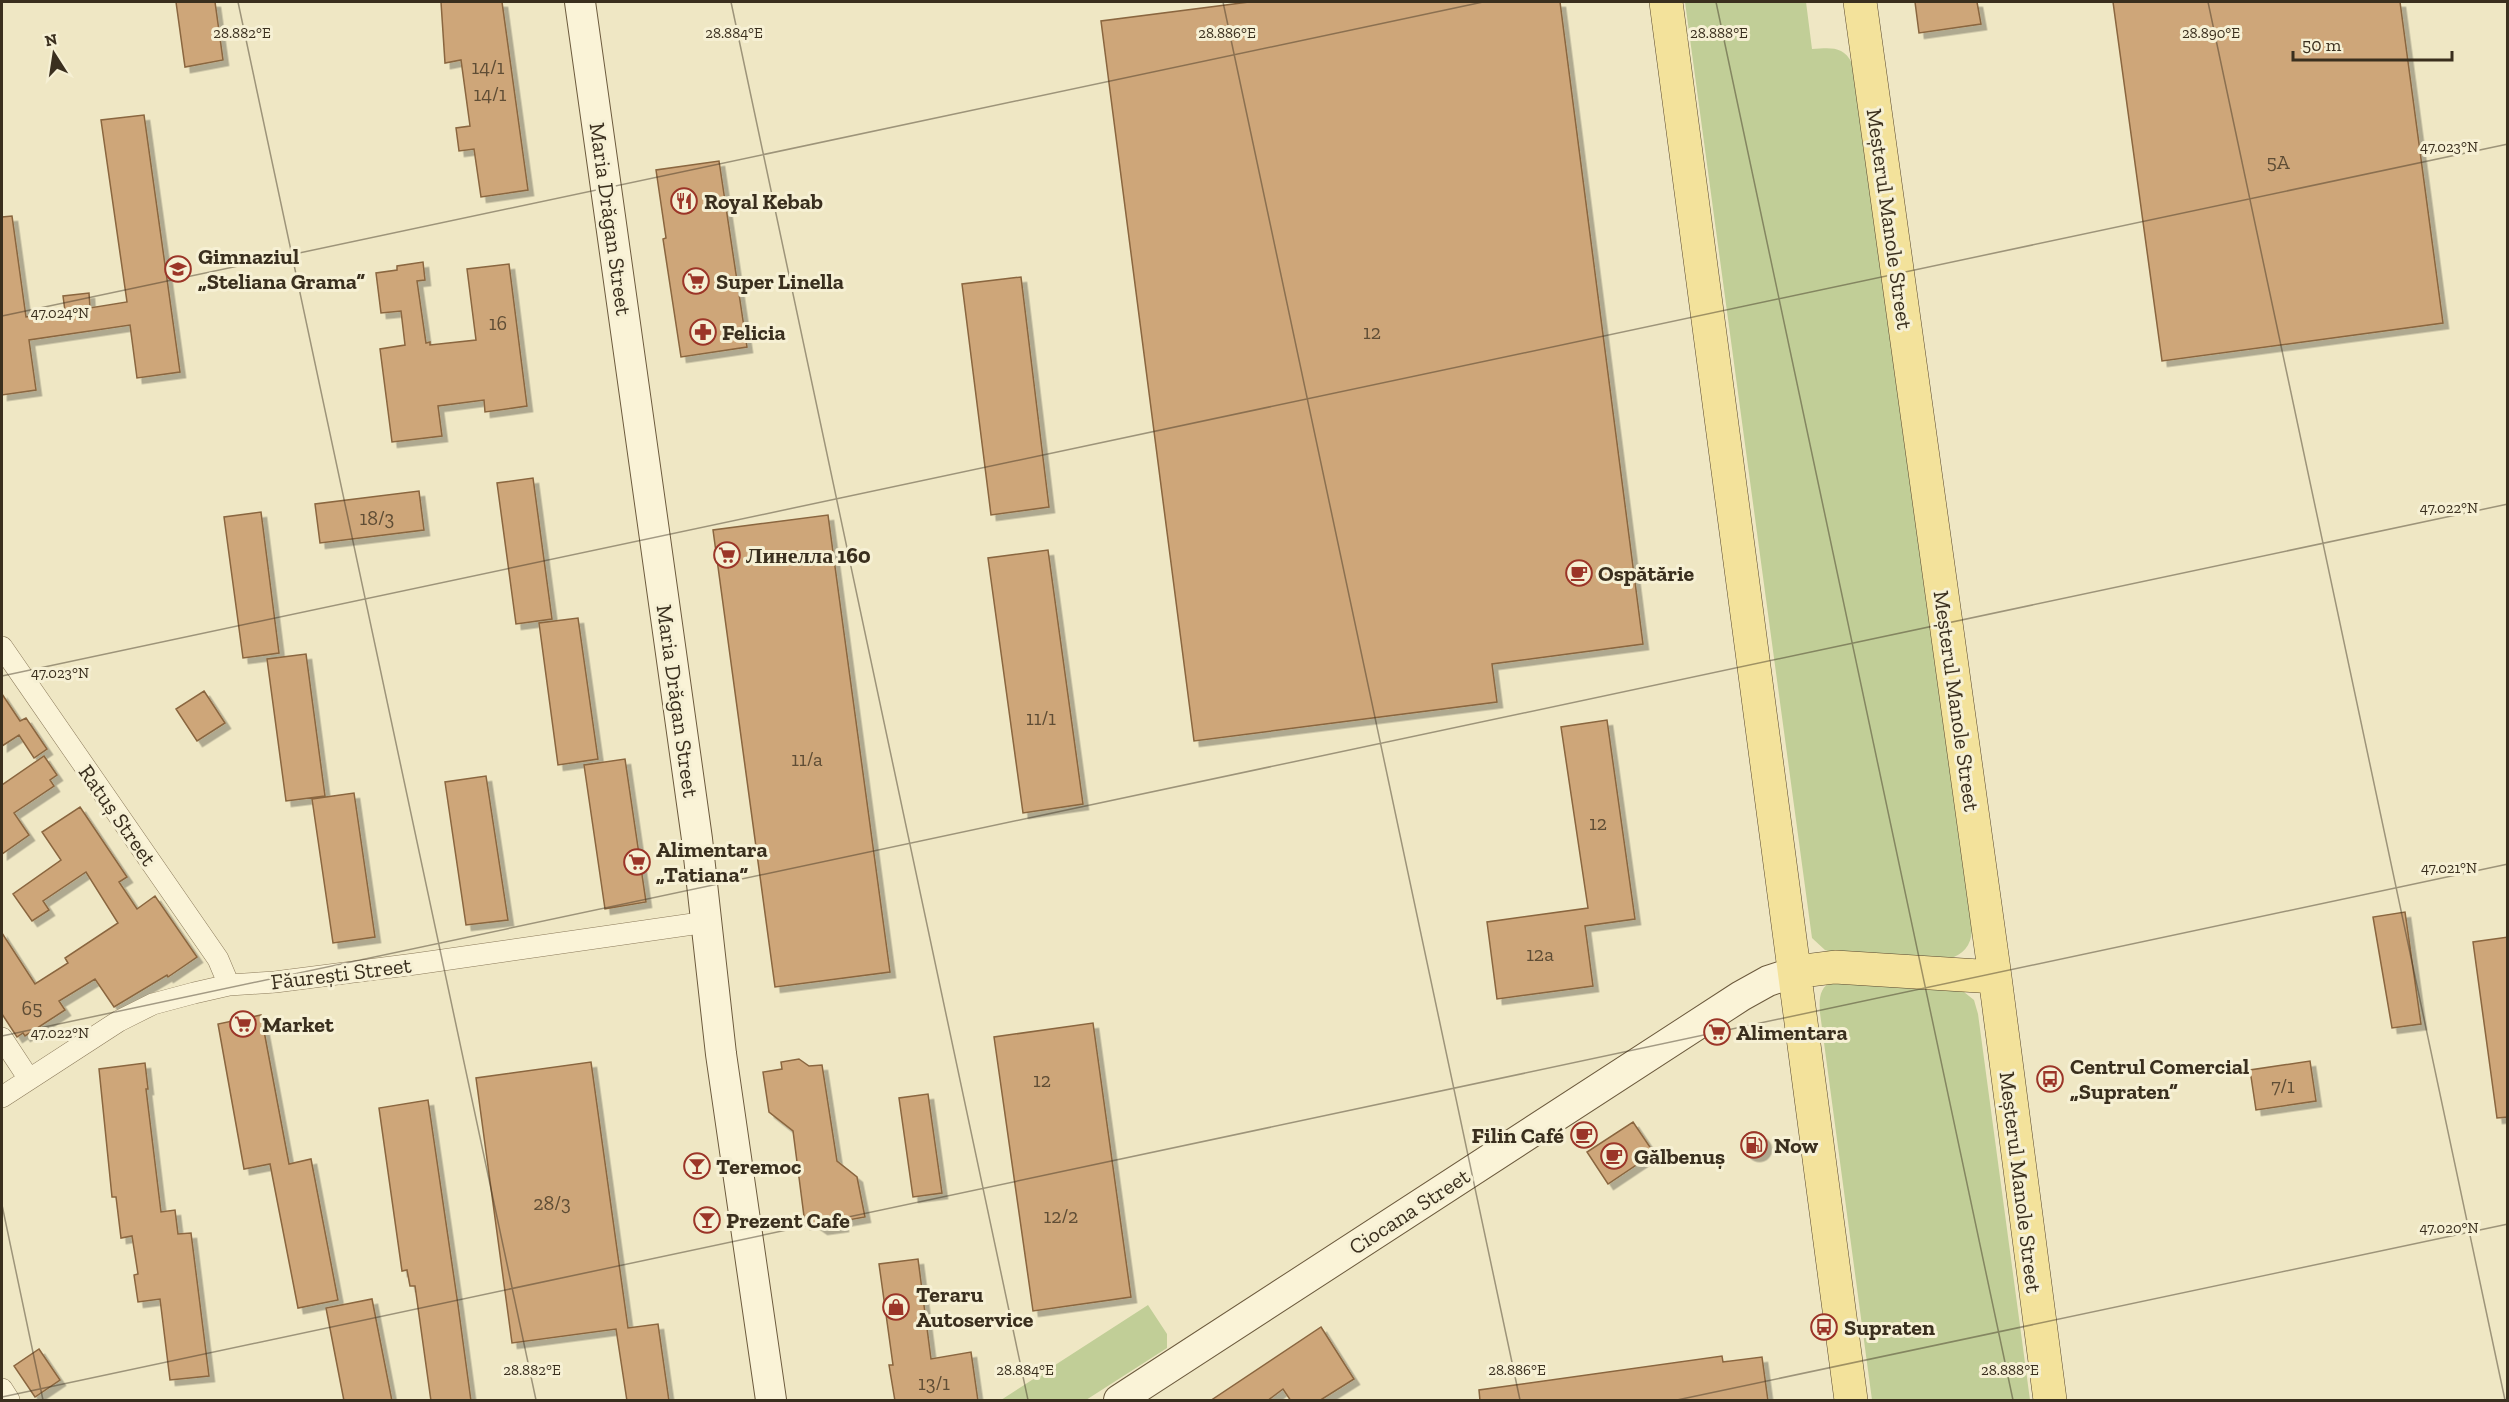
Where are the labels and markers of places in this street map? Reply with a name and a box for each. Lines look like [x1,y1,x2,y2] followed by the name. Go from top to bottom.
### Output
[669,186,699,216] restaurant icon: Royal Kebab
[704,188,823,215] place label: Royal Kebab
[198,243,365,295] place label: Gimnaziul „Steliana Grama”
[163,254,193,284] school or university icon: Gimnaziul „Steliana Grama”
[681,266,711,296] supermarket icon: Super Linella
[716,268,844,295] place label: Super Linella
[688,317,718,347] pharmacy icon: Felicia
[722,319,786,346] place label: Felicia
[712,540,742,570] supermarket icon: Линелла 160
[746,542,871,569] place label: Линелла 160
[1564,558,1594,588] cafe icon: Ospătărie
[1598,560,1695,587] place label: Ospătărie
[656,836,768,888] place label: Alimentara „Tatiana“
[622,847,652,877] supermarket icon: Alimentara „Tatiana“
[228,1009,258,1039] supermarket icon: Market
[262,1011,334,1038] place label: Market
[1702,1017,1732,1047] supermarket icon: Alimentara
[1736,1019,1848,1046] place label: Alimentara
[2070,1053,2249,1105] place label: Centrul Comercial „Supraten”
[2035,1064,2065,1094] bus stop icon: Centrul Comercial „Supraten”
[1569,1120,1599,1150] cafe icon: Filin Café
[1472,1122,1564,1149] place label: Filin Café
[1739,1130,1769,1160] fuel station icon: Now
[1774,1132,1818,1159] place label: Now
[1599,1141,1629,1171] cafe icon: Gălbenuș
[1634,1143,1725,1170] place label: Gălbenuș
[682,1151,712,1181] bar icon: Teremoc
[716,1153,802,1180] place label: Teremoc
[692,1205,722,1235] bar icon: Prezent Cafe
[726,1207,850,1234] place label: Prezent Cafe
[916,1281,1034,1333] place label: Teraru Autoservice
[881,1292,911,1322] shop icon: Teraru Autoservice
[1809,1312,1839,1342] bus stop icon: Supraten
[1844,1314,1935,1341] place label: Supraten

